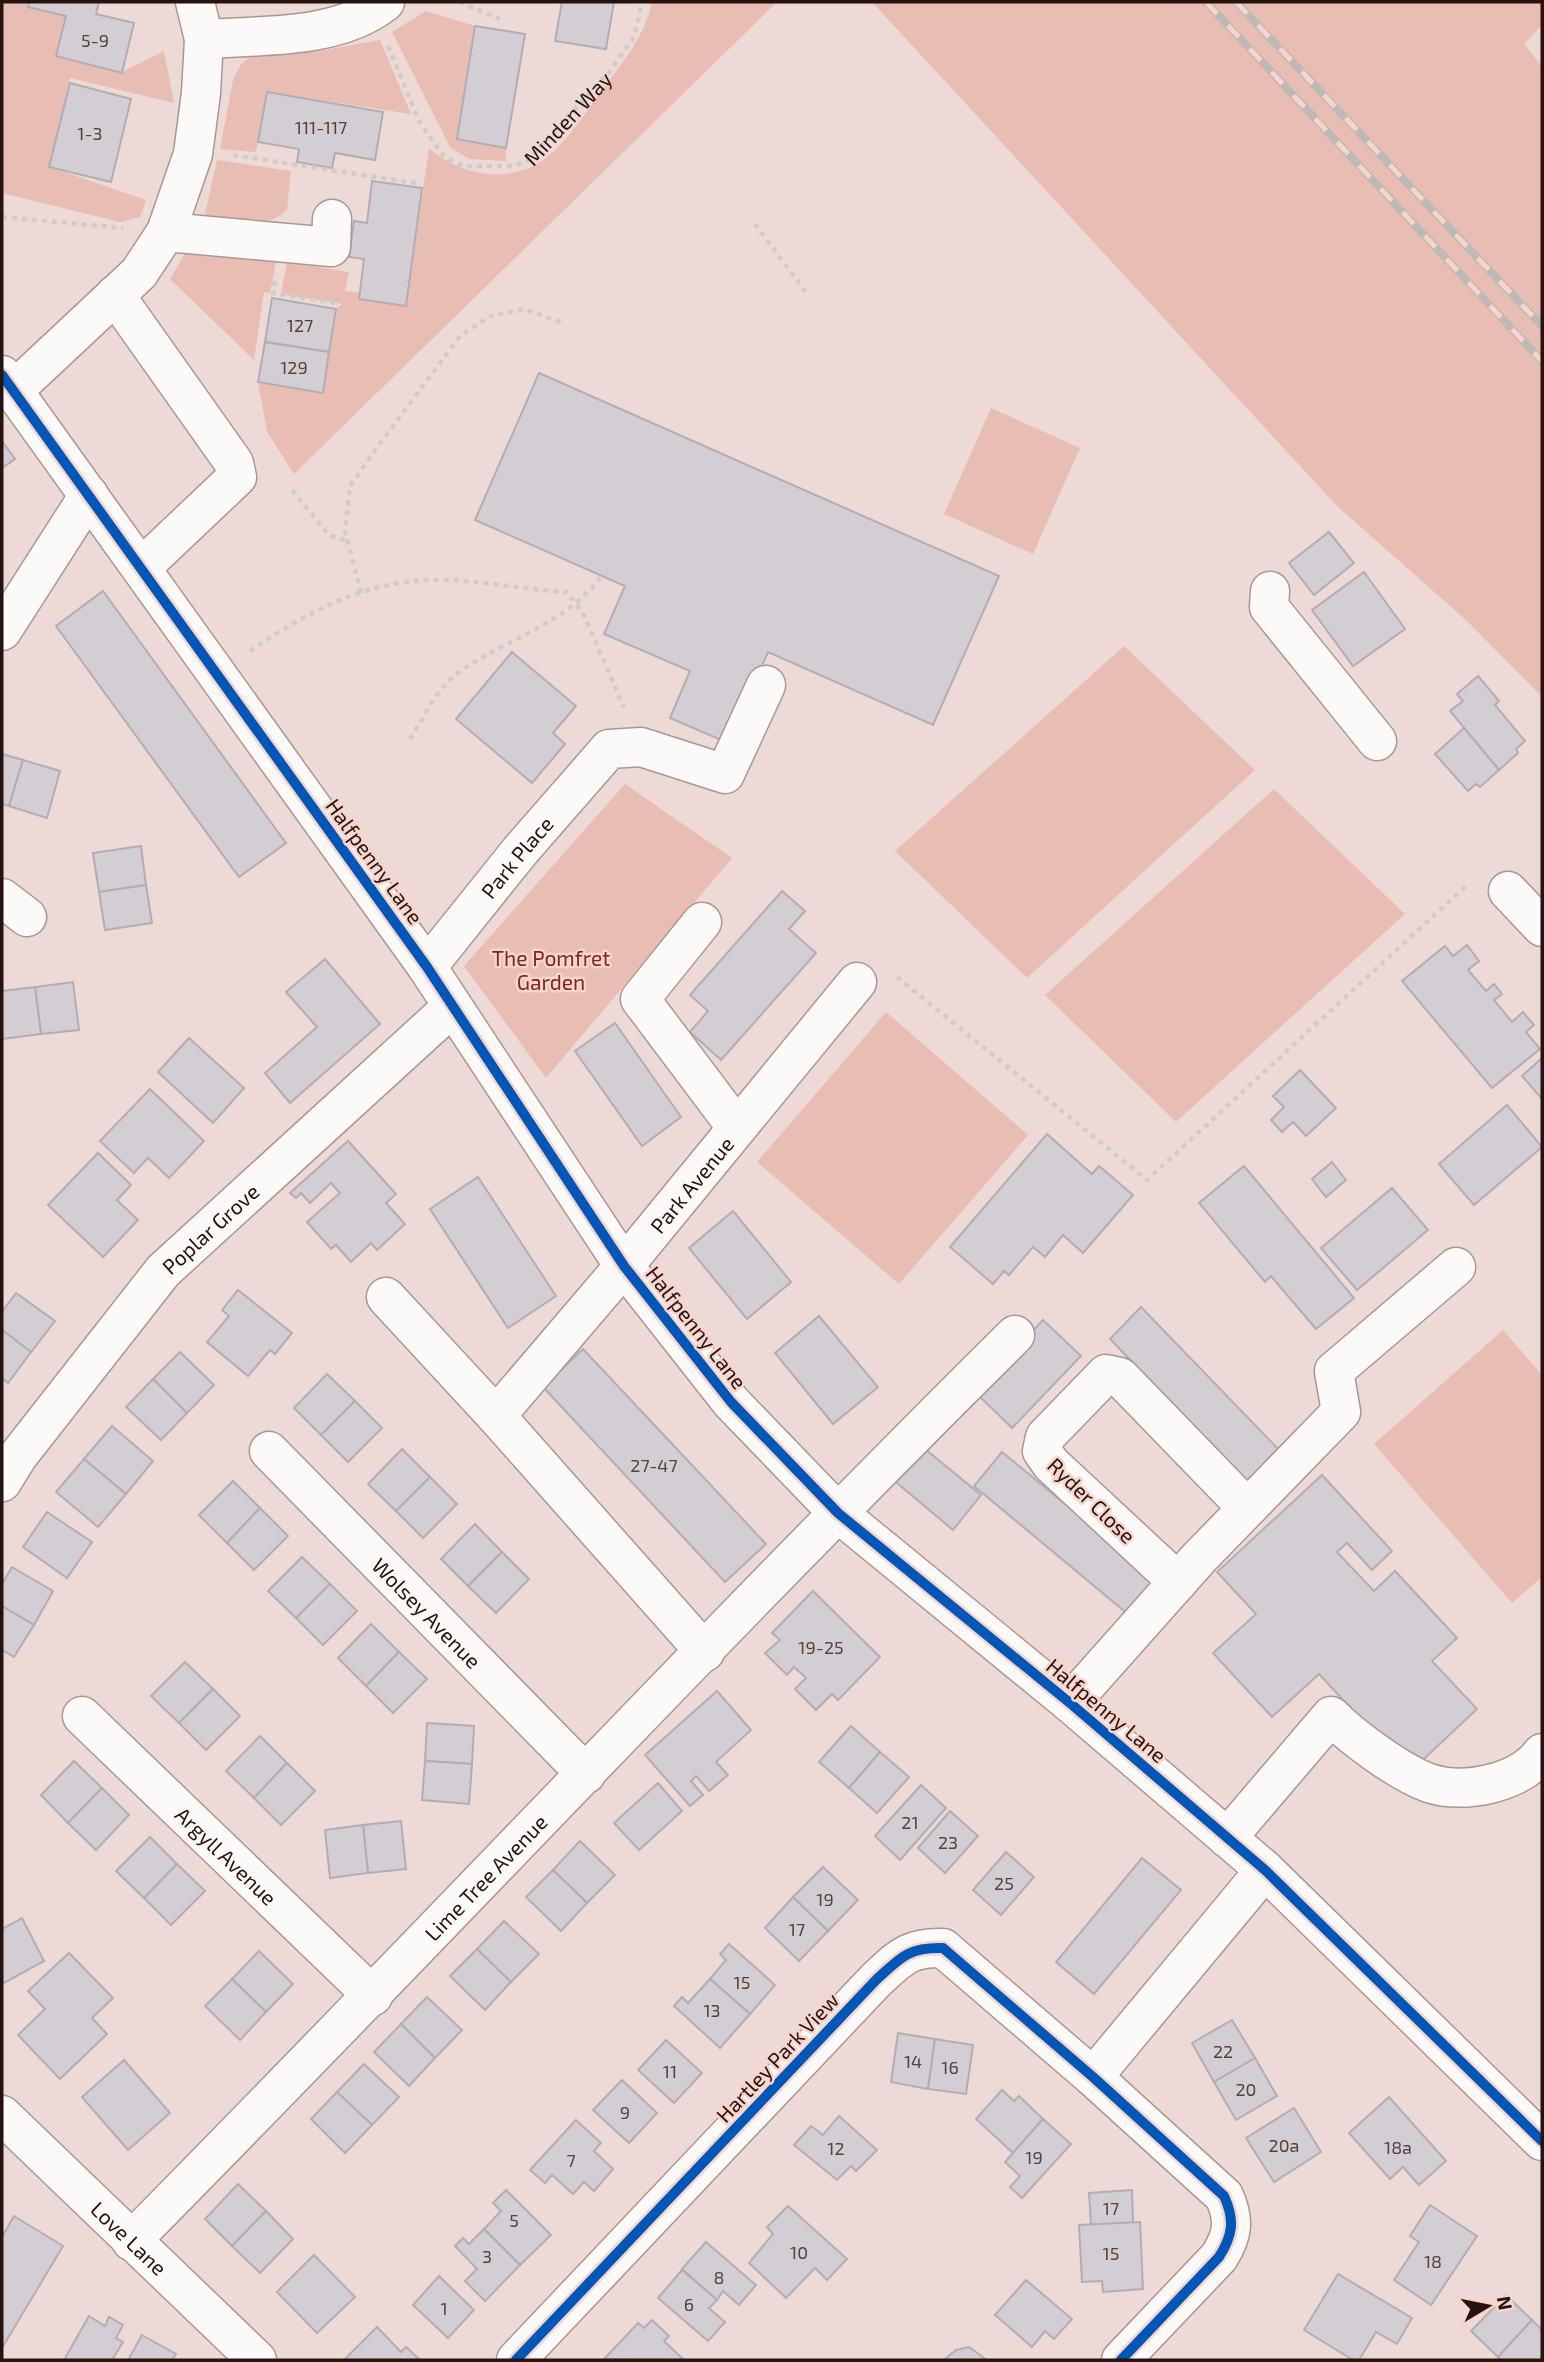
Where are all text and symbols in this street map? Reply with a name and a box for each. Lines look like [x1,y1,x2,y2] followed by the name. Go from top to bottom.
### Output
[81,29,109,51] house number: 5-9
[518,66,616,170] street label: Minden Way
[295,116,347,138] house number: 111-117
[77,122,103,144] house number: 1-3
[287,314,313,336] house number: 127
[280,356,308,378] house number: 129
[321,794,429,928] street label: Halfpenny Lane
[475,811,558,903] street label: Park Place
[492,945,610,994] park label: The Pomfret Garden
[644,1131,738,1237] street label: Park Avenue
[156,1178,263,1279] street label: Poplar Grove
[641,1261,753,1393] street label: Halfpenny Lane
[1043,1452,1141,1548] street label: Ryder Close
[630,1454,678,1476] house number: 27-47
[368,1552,487,1673] street label: Wolsey Avenue
[798,1636,844,1658] house number: 19-25
[1042,1653,1172,1767] street label: Halfpenny Lane
[171,1801,283,1910] street label: Argyll Avenue
[419,1809,552,1945] street label: Lime Tree Avenue
[901,1811,919,1833] house number: 21
[938,1831,958,1853] house number: 23
[994,1872,1014,1894] house number: 25
[816,1888,834,1910] house number: 19
[789,1918,805,1940] house number: 17
[734,1971,750,1993] house number: 15
[710,1987,844,2127] street label: Hartley Park View
[703,1999,721,2021] house number: 13
[1213,2040,1233,2062] house number: 22
[904,2050,922,2072] house number: 14
[941,2056,959,2078] house number: 16
[663,2060,677,2082] house number: 11
[1236,2078,1256,2100] house number: 20
[620,2101,630,2123] house number: 9
[1269,2134,1299,2156] house number: 20a
[1384,2136,1412,2158] house number: 18a
[827,2137,845,2159] house number: 12
[1025,2146,1043,2168] house number: 19
[566,2149,576,2171] house number: 7
[87,2196,173,2280] street label: Love Lane
[1103,2197,1119,2219] house number: 17
[509,2209,519,2231] house number: 5
[790,2241,808,2263] house number: 10
[1103,2242,1119,2264] house number: 15
[482,2245,492,2267] house number: 3
[1424,2250,1442,2272] house number: 18
[714,2266,724,2288] house number: 8
[1453,2271,1523,2341] north arrow
[684,2293,694,2315] house number: 6
[1493,2294,1518,2312] text: N
[440,2297,448,2319] house number: 1

